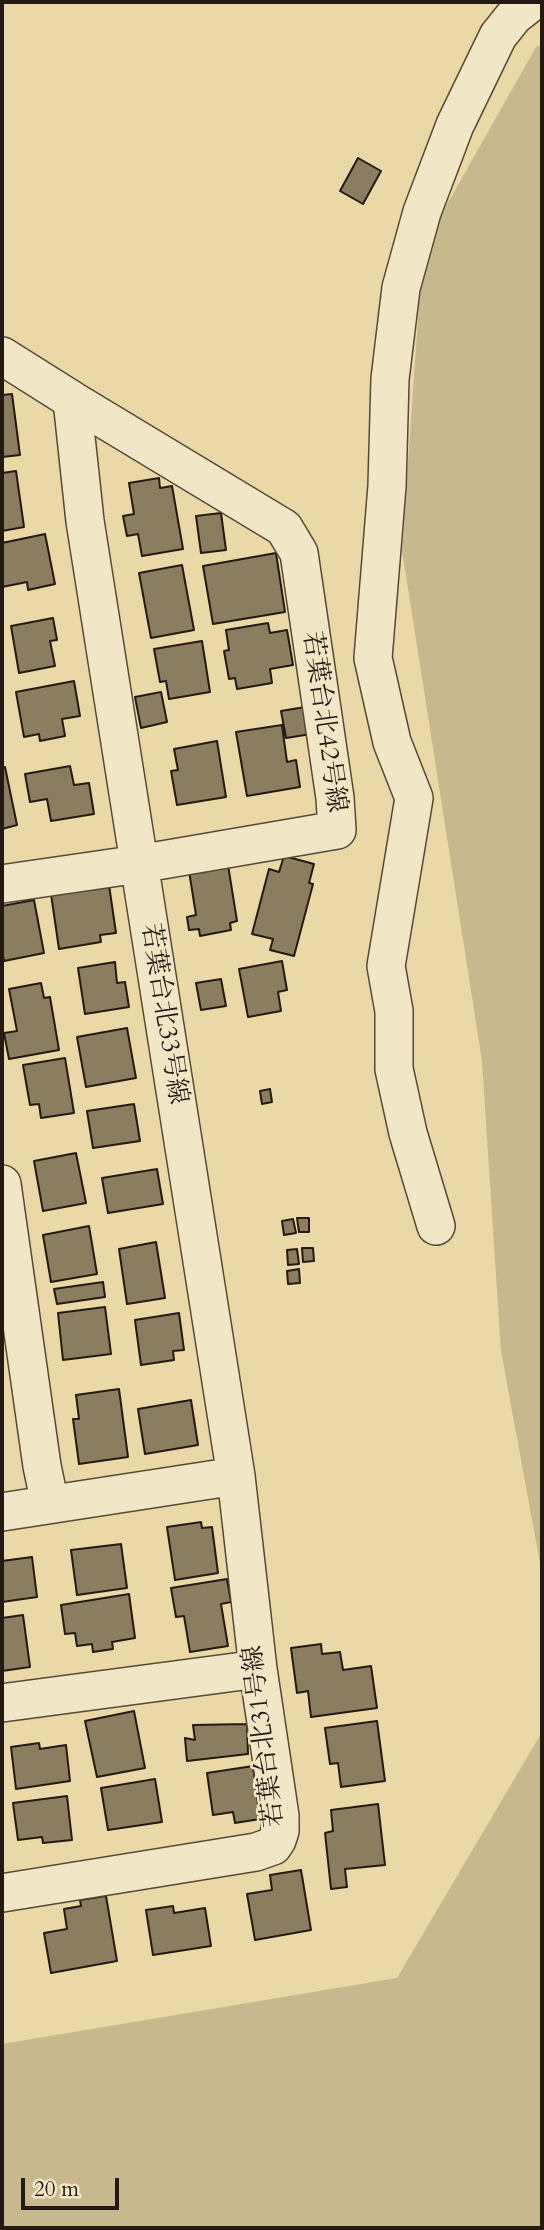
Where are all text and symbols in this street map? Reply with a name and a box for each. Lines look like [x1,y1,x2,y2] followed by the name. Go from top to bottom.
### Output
[295,629,351,815] street label: 若葉台北42号線
[133,921,193,1107] street label: 若葉台北33号線
[238,1643,292,1829] street label: 若葉台北31号線
[24,2164,122,2208] scale bar
[34,2175,79,2204] text: 20 m

